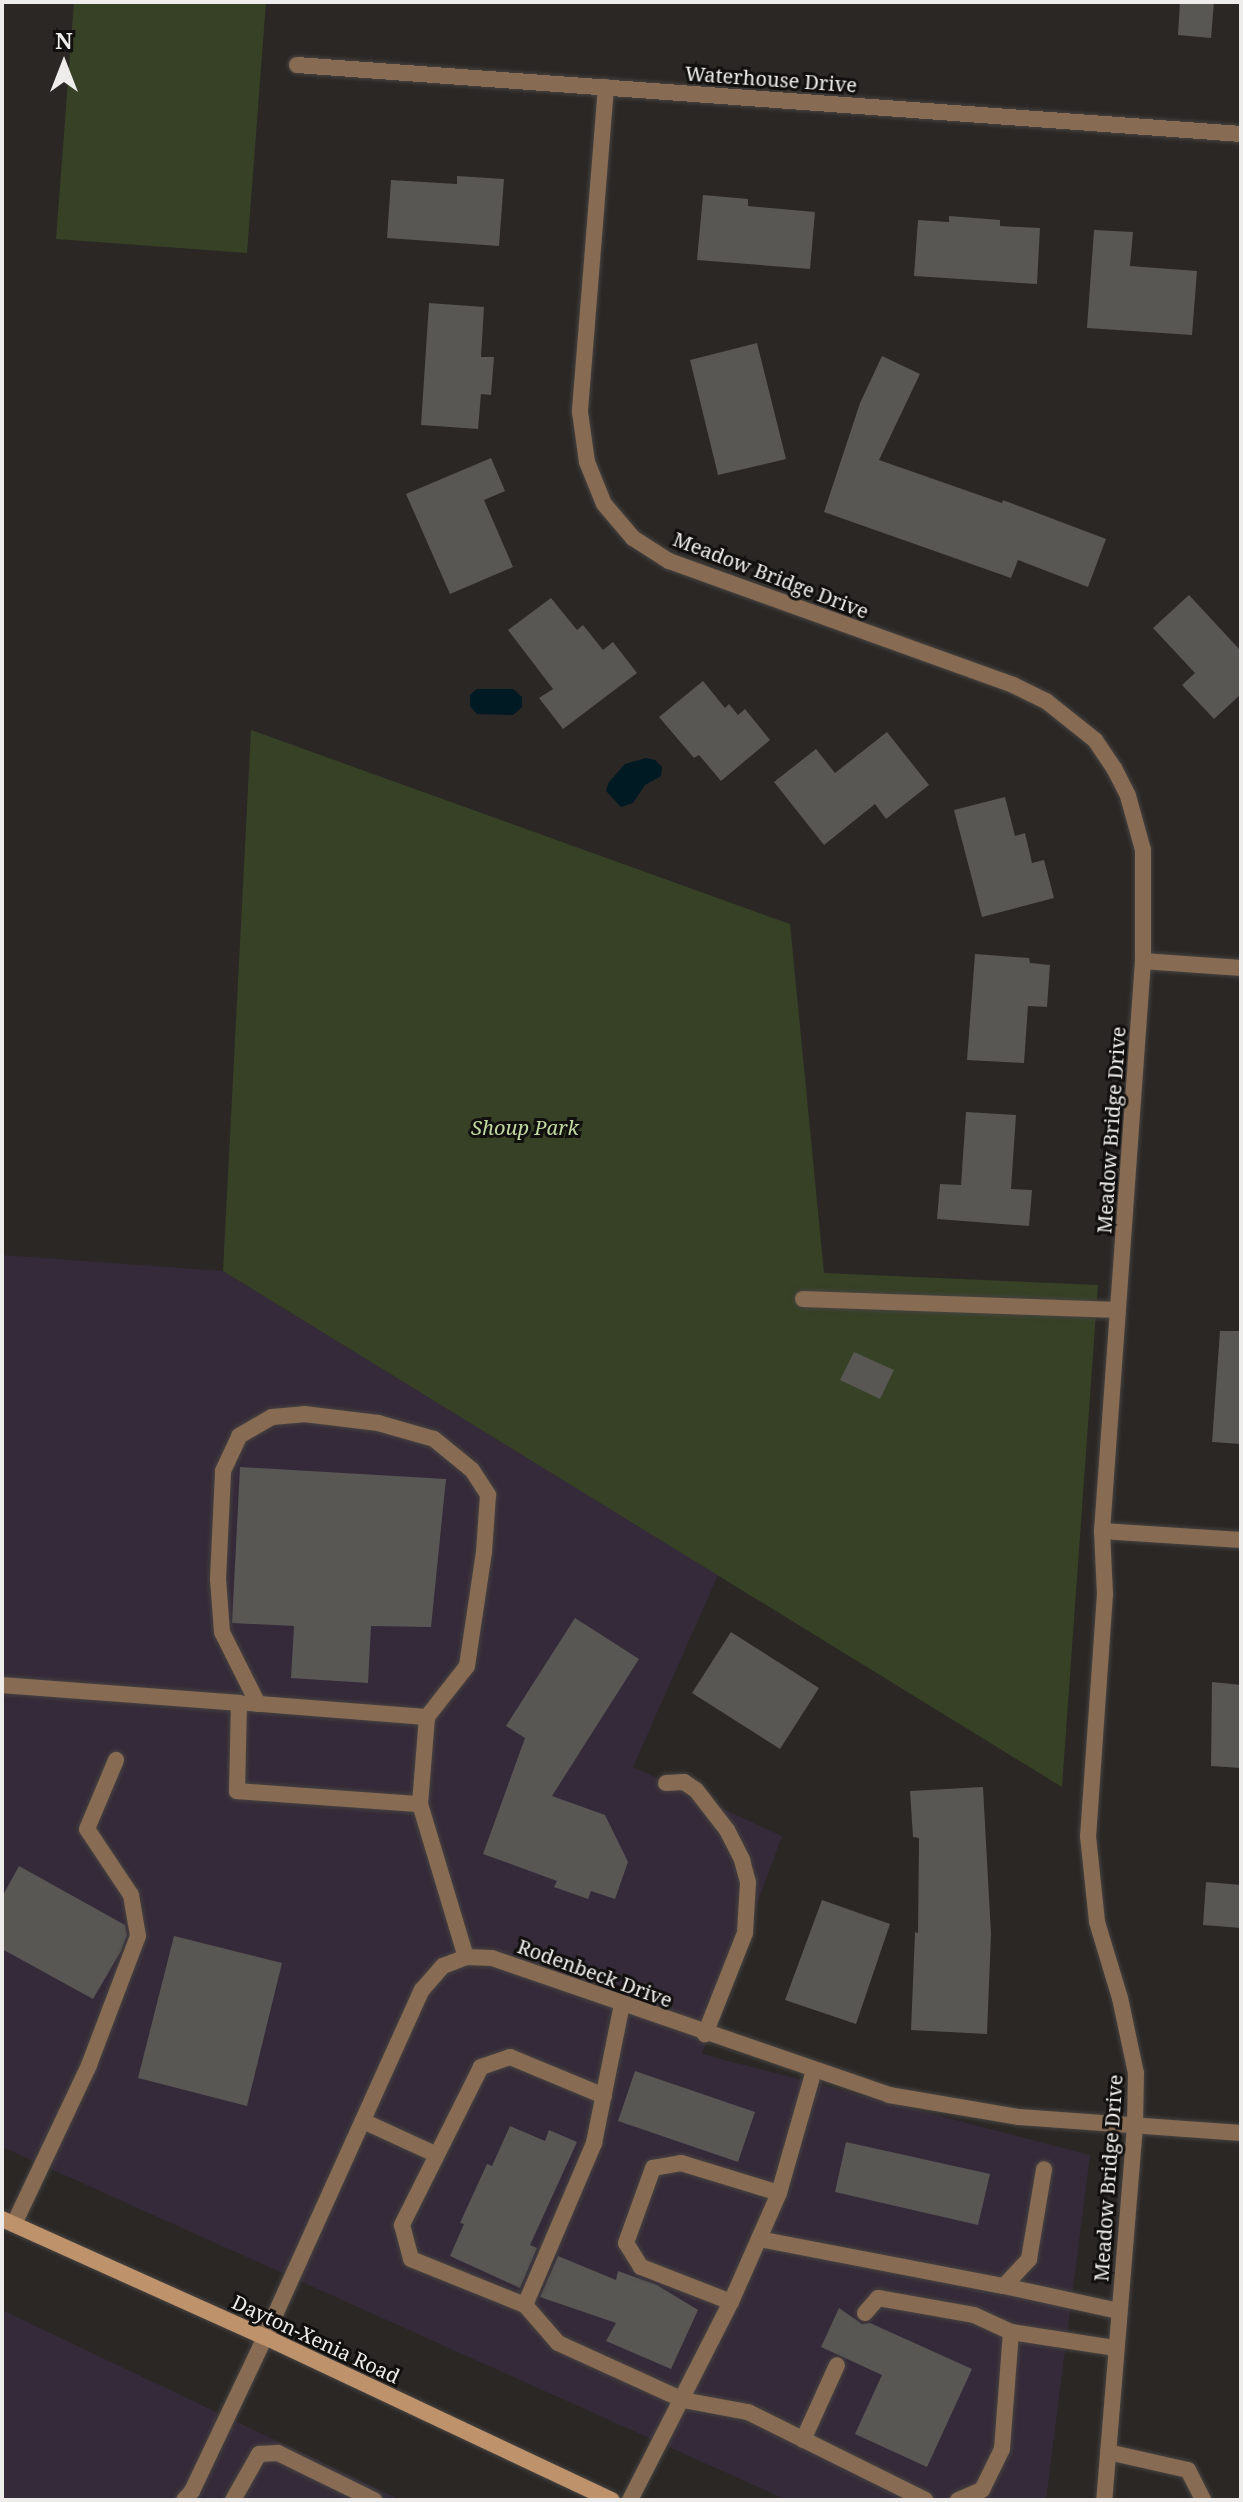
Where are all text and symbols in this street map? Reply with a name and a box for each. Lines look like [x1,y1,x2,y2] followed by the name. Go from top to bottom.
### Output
[24,24,104,104] north arrow
[55,25,73,55] text: N
[684,61,858,97] street label: Waterhouse Drive
[670,527,872,623] street label: Meadow Bridge Drive
[1092,1026,1130,1234] street label: Meadow Bridge Drive
[471,1115,579,1139] park label: Shoup Park
[514,1934,676,2012] street label: Rodenbeck Drive
[1089,2074,1127,2282] street label: Meadow Bridge Drive
[228,2290,404,2388] street label: Dayton-Xenia Road

